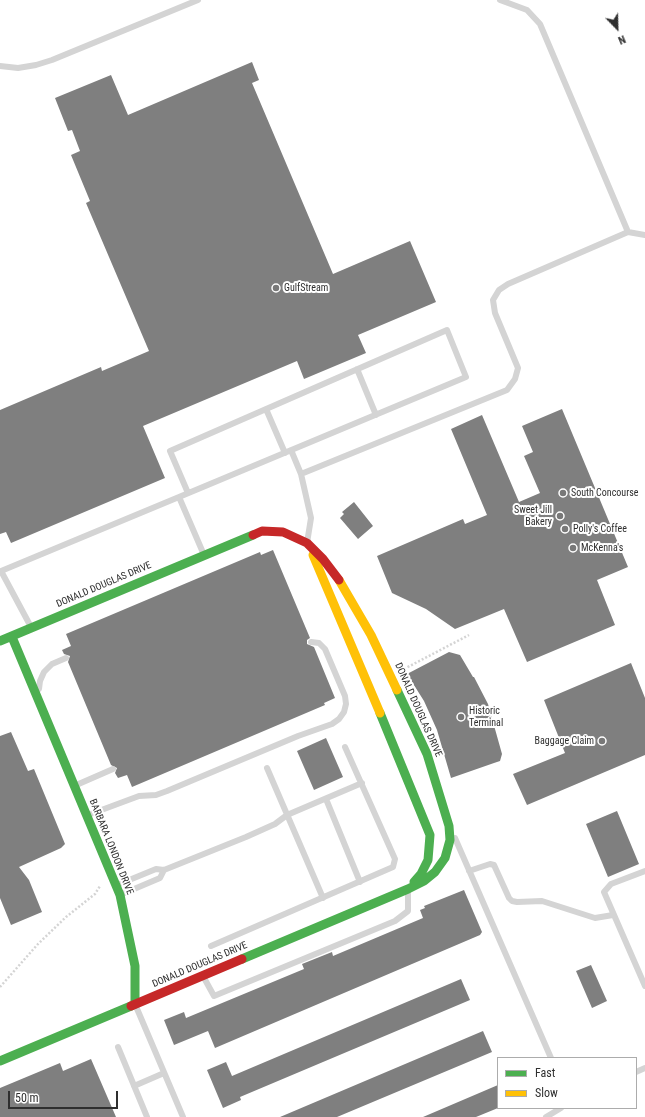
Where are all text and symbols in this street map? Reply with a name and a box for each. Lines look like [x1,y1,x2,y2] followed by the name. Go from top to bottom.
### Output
[597,8,637,48] north arrow
[616,32,628,47] text: N
[284,282,328,294] place label: GulfStream
[271,283,281,293] marker: GulfStream
[571,487,638,499] place label: South Concourse
[558,488,568,498] marker: South Concourse
[514,504,552,528] place label: Sweet Jill Bakery
[555,511,565,521] marker: Sweet Jill Bakery
[573,523,627,535] place label: Polly's Coffee
[560,524,570,534] marker: Polly's Coffee
[581,542,623,554] place label: McKenna's
[568,543,578,553] marker: McKenna's
[55,560,153,610] street label: DONALD DOUGLAS DRIVE
[392,661,444,759] street label: DONALD DOUGLAS DRIVE
[469,705,503,728] place label: Historic Terminal
[456,712,466,722] marker: Historic Terminal
[535,735,594,747] place label: Baggage Claim
[597,736,607,746] marker: Baggage Claim
[86,797,136,897] street label: BARBARA LONDON DRIVE
[151,940,249,990] street label: DONALD DOUGLAS DRIVE
[497,1057,637,1109] legend
[535,1066,555,1080] text: Fast
[10,1083,120,1109] scale bar
[535,1086,558,1100] text: Slow
[15,1091,39,1105] text: 50 m

